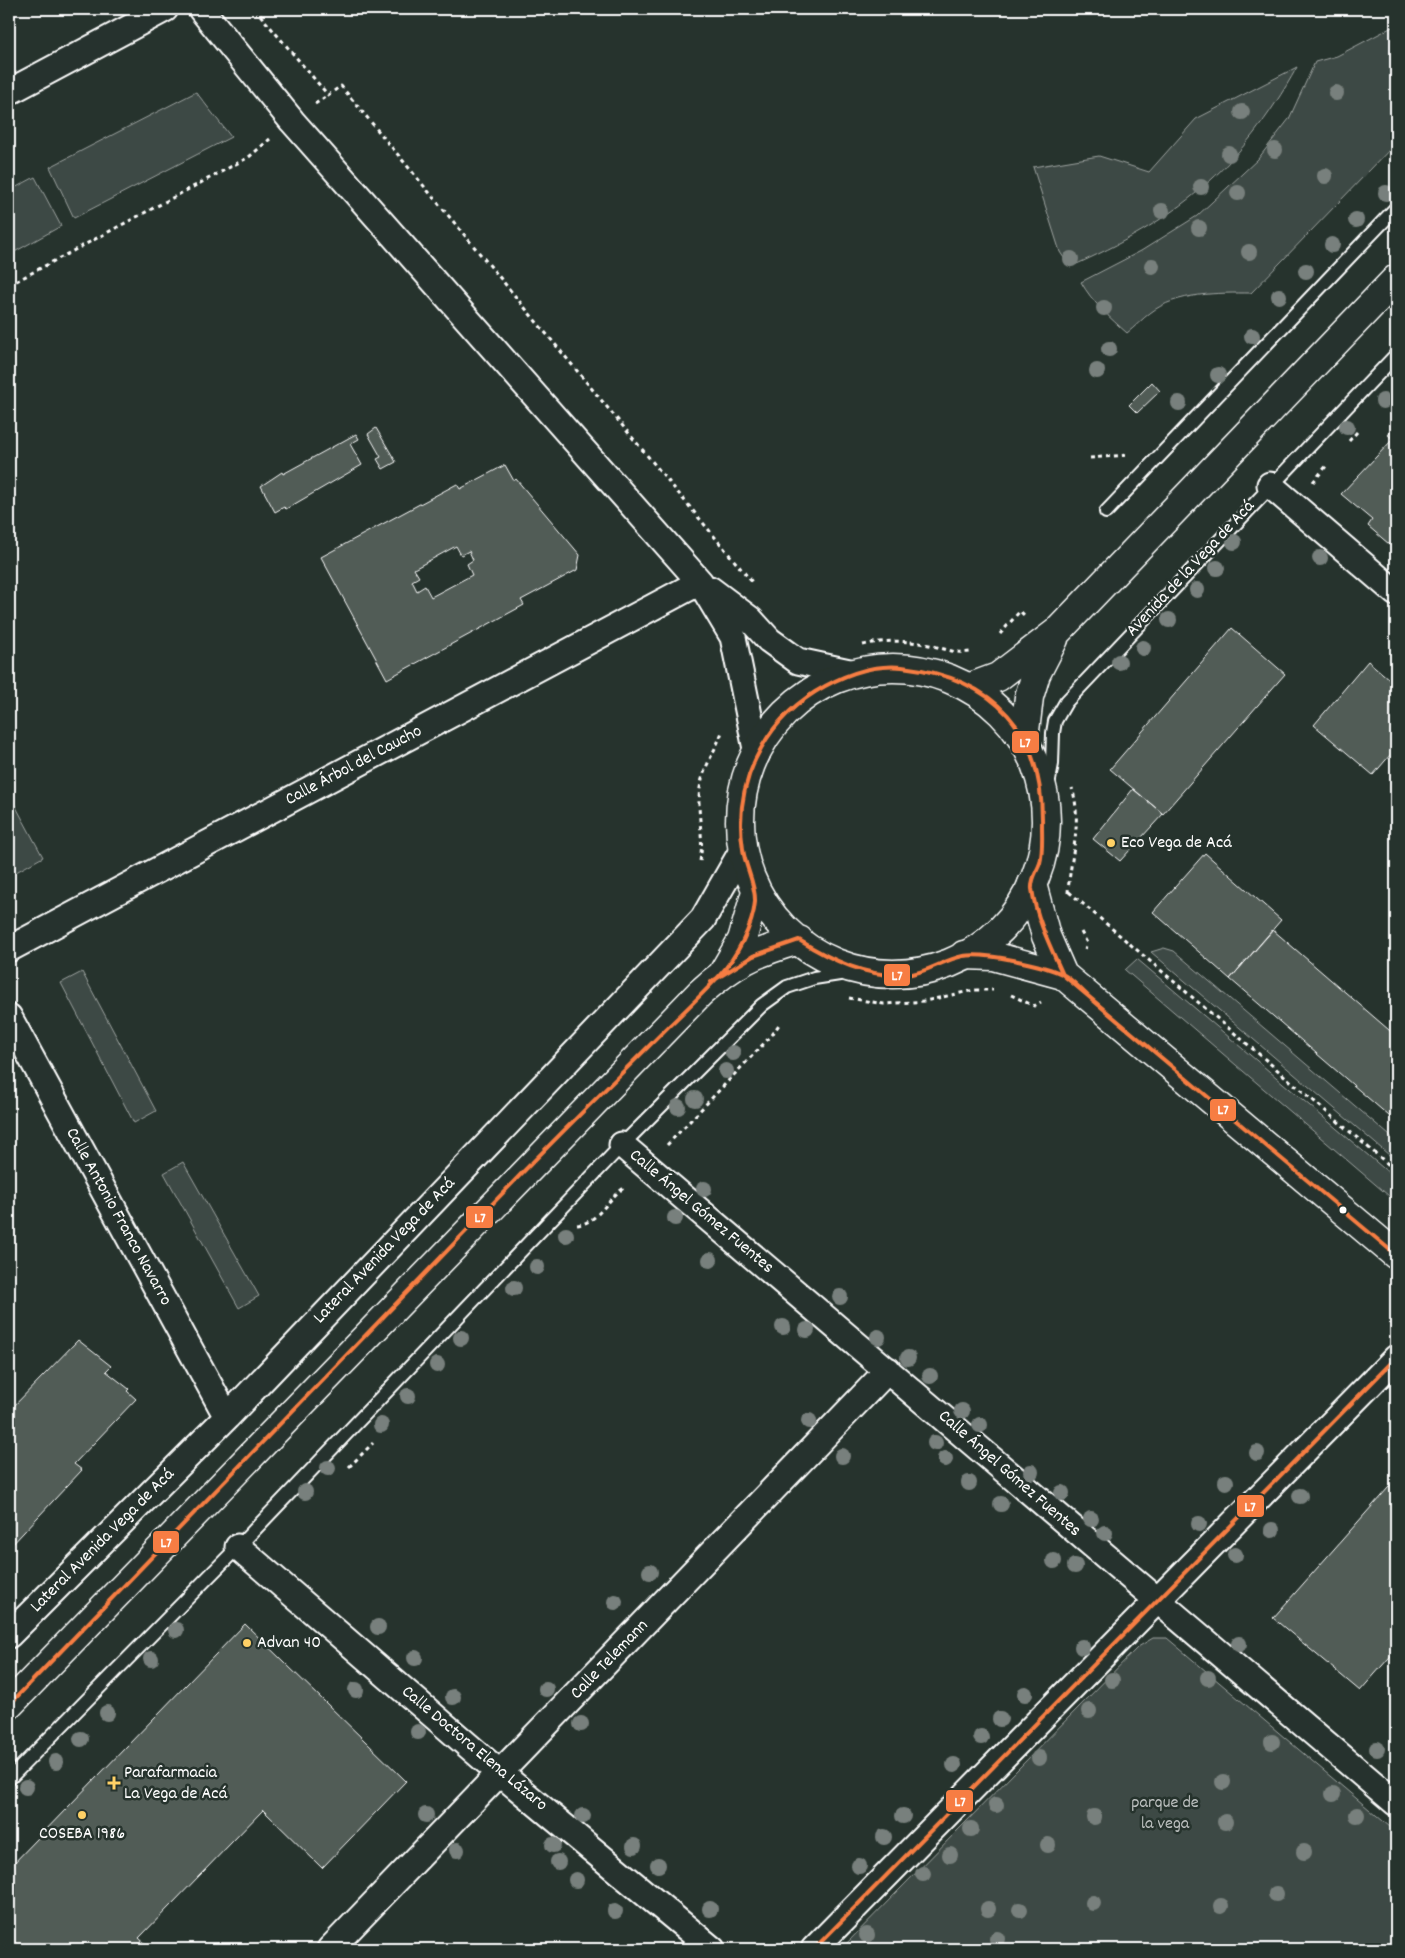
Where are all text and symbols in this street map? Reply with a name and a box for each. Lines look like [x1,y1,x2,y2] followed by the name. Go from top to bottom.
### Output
[1121,495,1261,643] street label: Avenida de la Vega de Acá
[281,719,427,813] street label: Calle Árbol del Caucho
[1011,730,1040,754] line badge: L7
[1019,734,1031,754] text: L7
[1121,831,1232,856] place label: Eco Vega de Acá
[1105,837,1117,849] marker: Eco Vega de Acá
[883,963,911,987] line badge: L7
[891,967,903,987] text: L7
[1209,1098,1237,1122] line badge: L7
[1217,1101,1229,1121] text: L7
[59,1123,177,1311] street label: Calle Antonio Franco Navarro
[623,1144,779,1280] street label: Calle Ángel Gómez Fuentes
[308,1172,462,1330] street label: Lateral Avenida Vega de Acá
[465,1205,494,1229] line badge: L7
[1338,1205,1348,1215] unlabelled marker
[474,1209,486,1229] text: L7
[932,1405,1086,1543] street label: Calle Ángel Gómez Fuentes
[25,1463,181,1619] street label: Lateral Avenida Vega de Acá
[1236,1494,1265,1518] line badge: L7
[1244,1498,1256,1518] text: L7
[152,1530,180,1554] line badge: L7
[160,1534,172,1554] text: L7
[565,1614,655,1706] street label: Calle Telemann
[257,1631,321,1656] place label: Advan 40
[241,1637,253,1649] marker: Advan 40
[396,1680,552,1818] street label: Calle Doctora Elena Lázaro
[124,1761,227,1807] place label: Parafarmacia La Vega de Acá
[108,1777,120,1789] marker: Parafarmacia La Vega de Acá
[945,1789,974,1813] line badge: L7
[1131,1791,1199,1837] park label: parque de la vega
[954,1793,966,1813] text: L7
[76,1809,88,1821] marker: COSEBA 1986
[39,1822,125,1847] place label: COSEBA 1986

